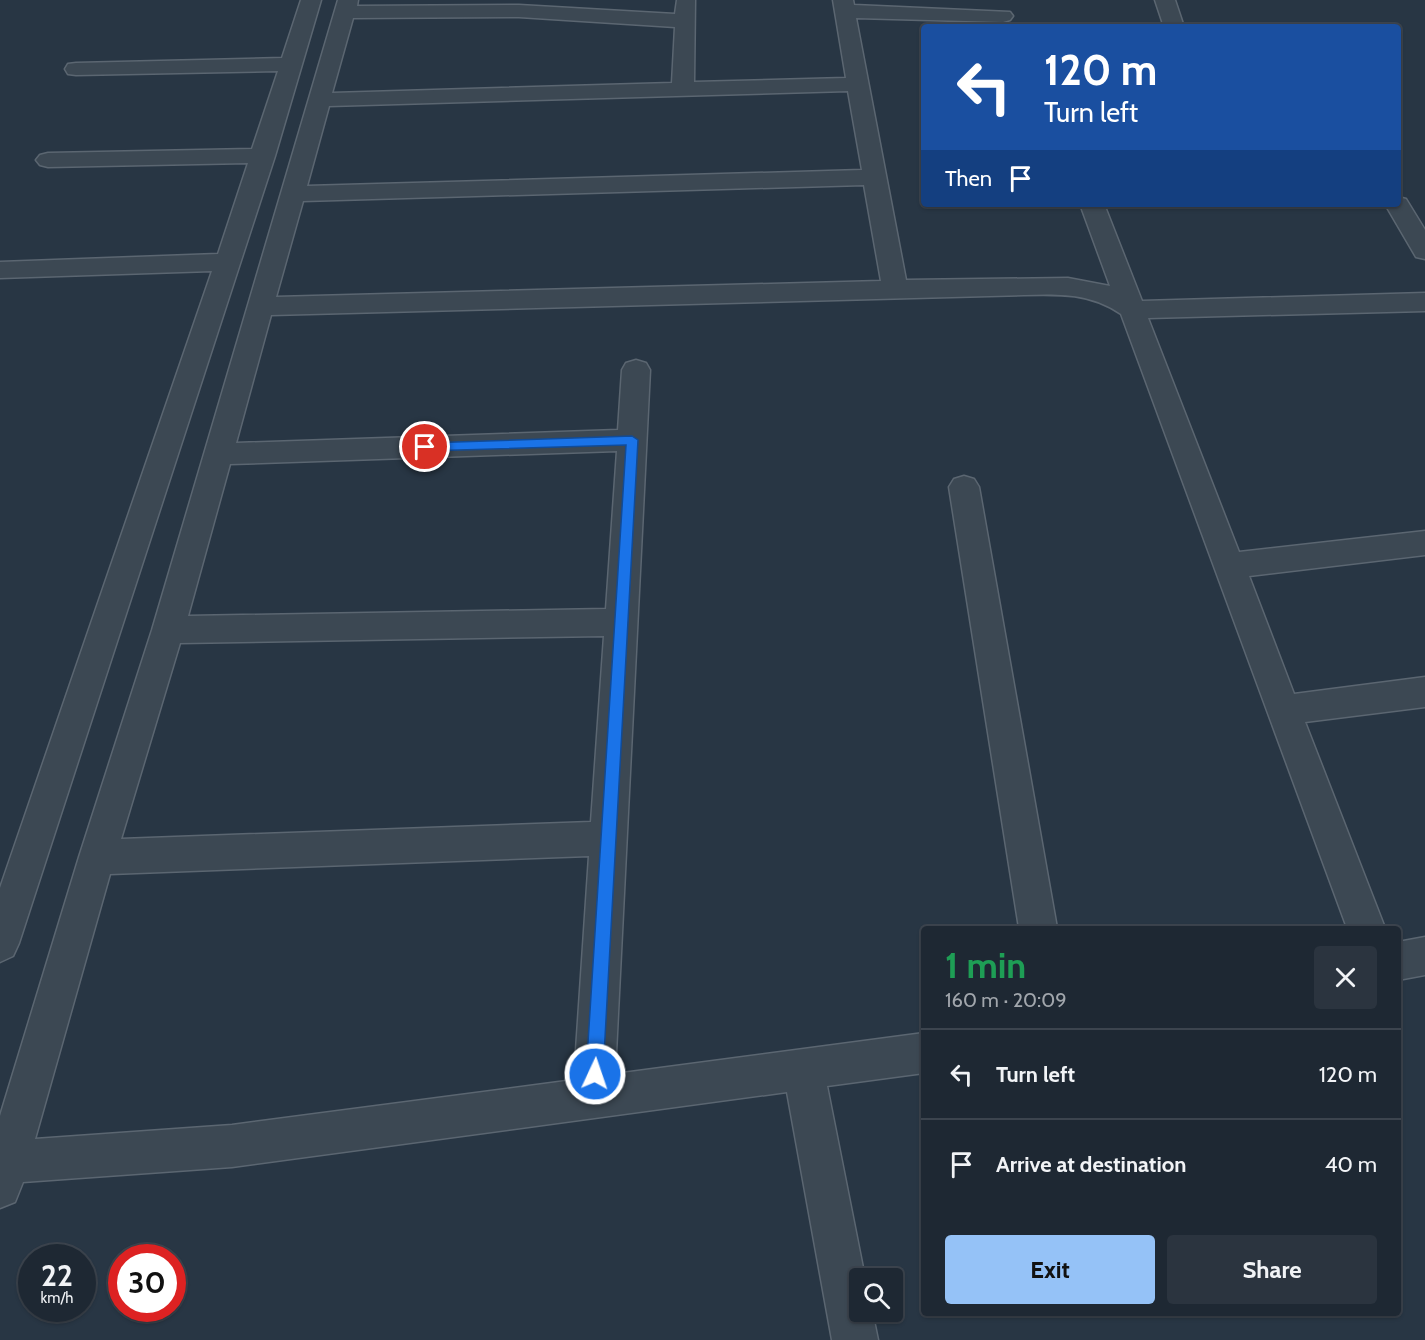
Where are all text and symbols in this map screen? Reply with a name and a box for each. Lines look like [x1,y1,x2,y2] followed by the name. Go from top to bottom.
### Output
[1044,44,1157,96] text: 120 m
[945,48,1023,126] icon: left
[1044,96,1138,129] text: Turn left
[1004,162,1037,195] icon: arrive
[945,165,992,192] text: Then
[399,421,450,472] pin
[408,430,441,463] icon: arrive
[945,943,1026,987] text: 1 min
[1314,946,1377,1009] button: close
[945,988,1067,1012] text: 160 m · 20:09
[563,1042,627,1106] position arrow
[945,1058,978,1091] icon: left
[996,1061,1075,1088] text: Turn left
[1319,1061,1377,1088] text: 120 m
[945,1148,978,1181] icon: arrive
[996,1151,1186,1178] text: Arrive at destination
[1325,1151,1377,1178] text: 40 m
[945,1235,1155,1304] button: Exit
[1167,1235,1377,1304] button: Share
[108,1244,186,1322] speed limit sign: 30
[41,1257,73,1294] text: 22
[849,1268,903,1322] map controls
[849,1268,903,1322] button: search
[41,1289,73,1307] text: km/h

